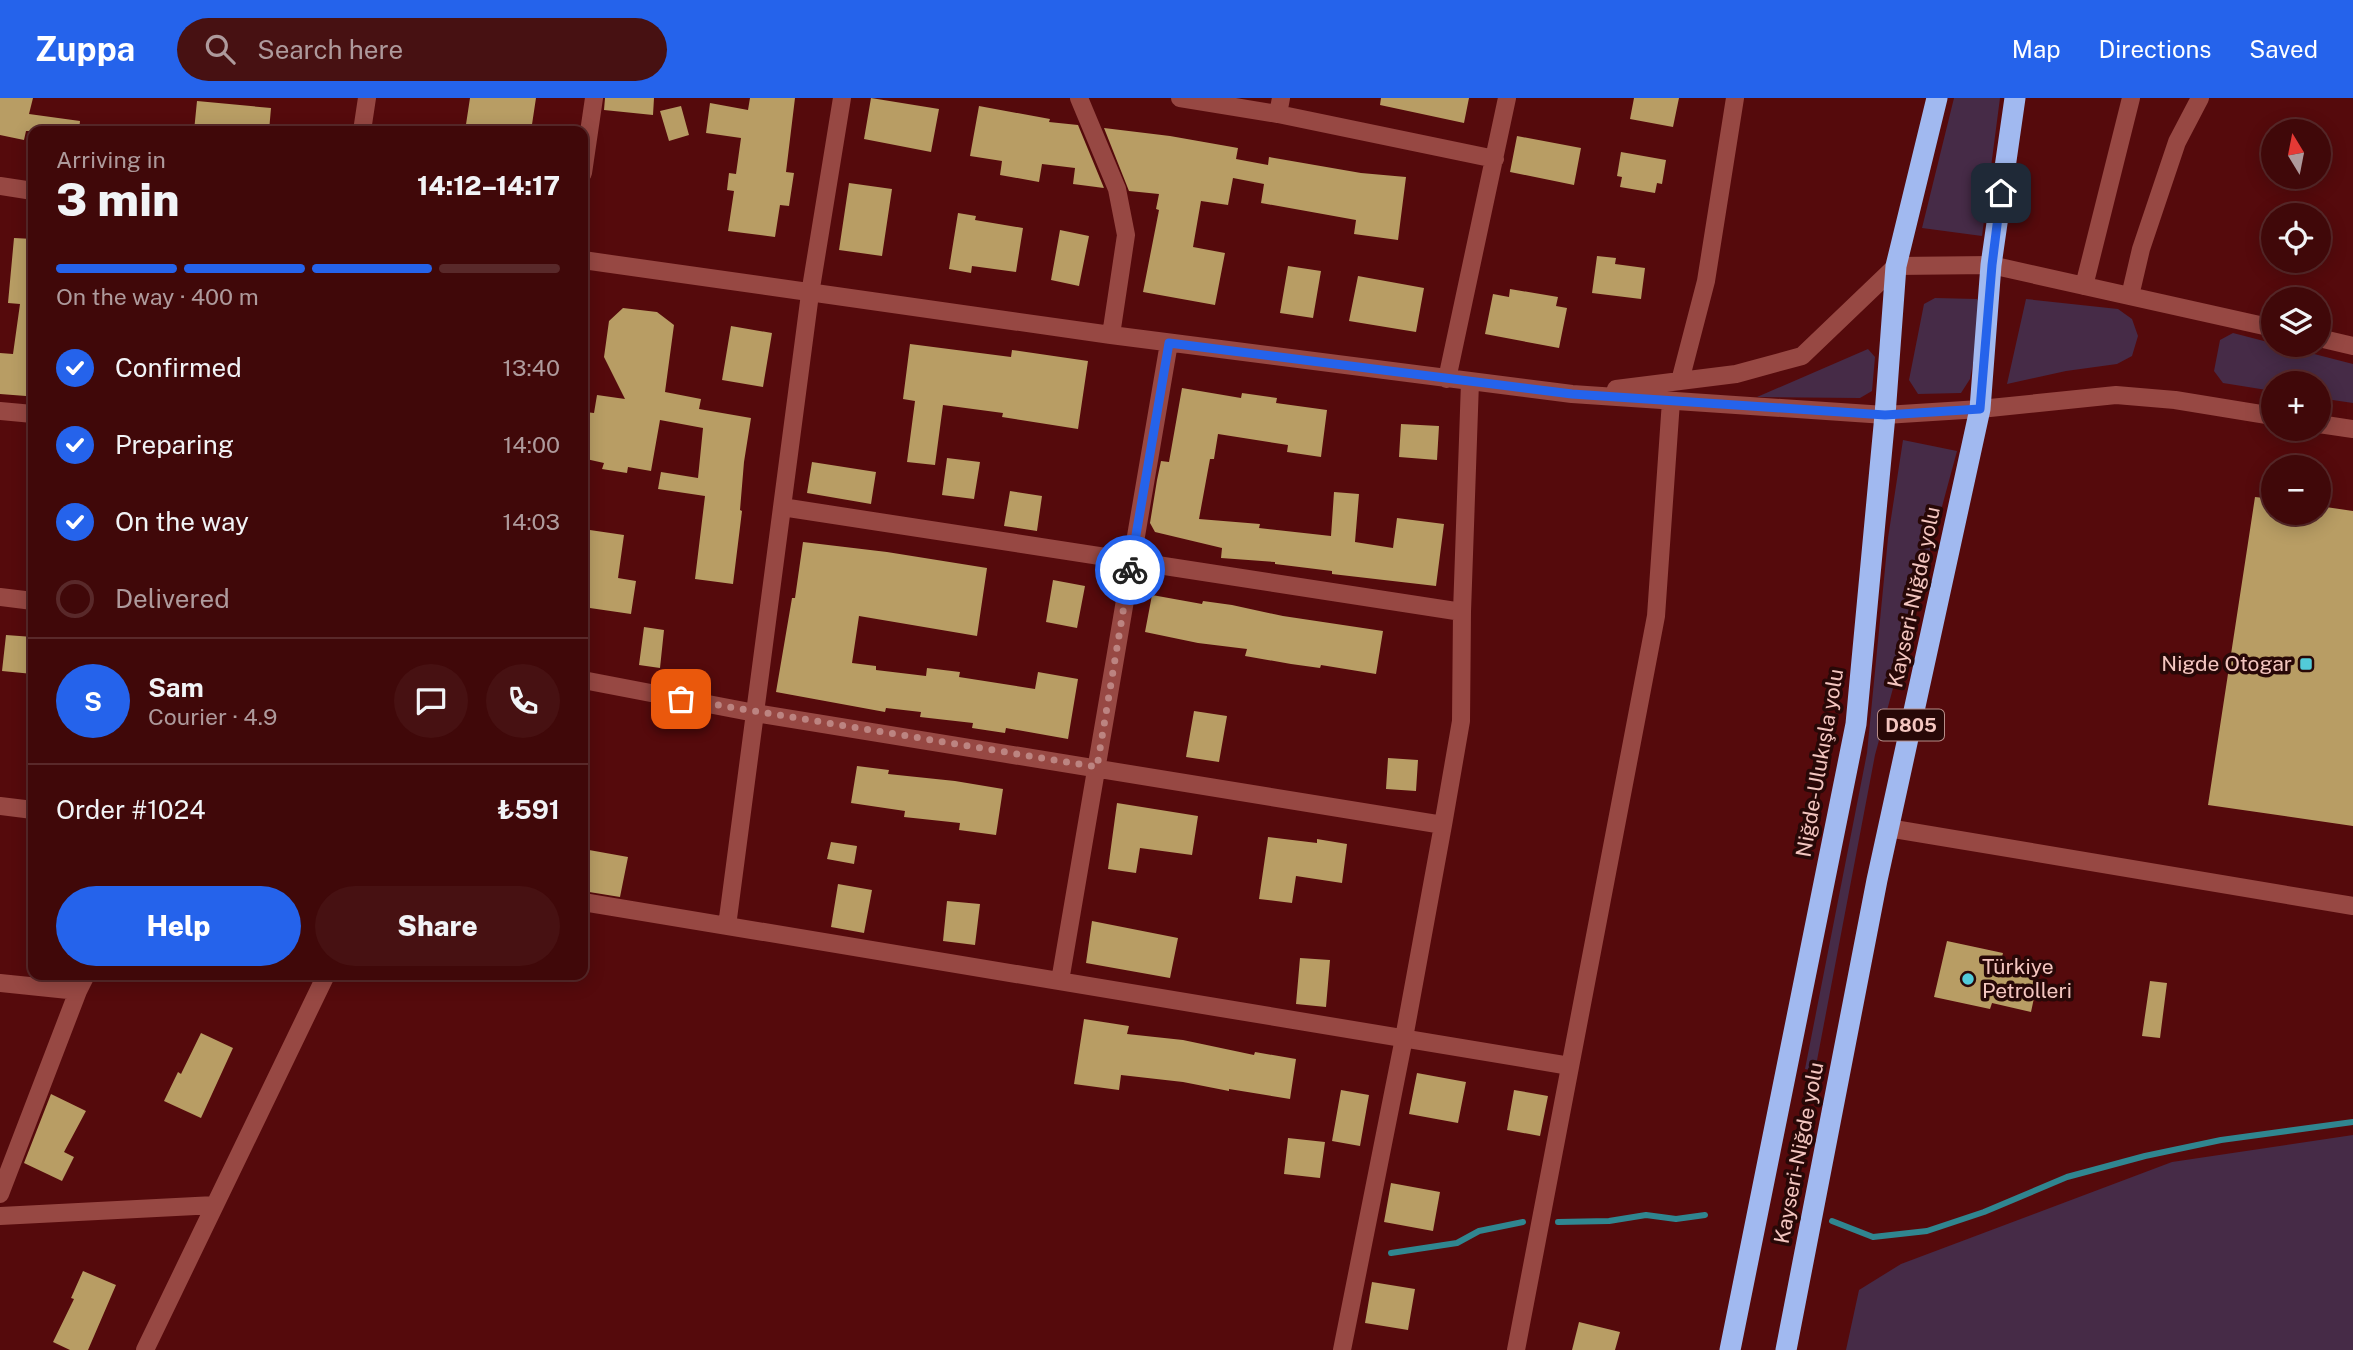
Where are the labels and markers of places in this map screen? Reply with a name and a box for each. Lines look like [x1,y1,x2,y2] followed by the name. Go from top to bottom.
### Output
[1971,163,2031,223] pin
[2161,651,2292,676] place label: Nigde Otogar
[2298,656,2314,672] marker: Nigde Otogar
[651,669,711,729] pin
[1982,954,2072,1003] place label: Türkiye Petrolleri
[1960,971,1976,987] marker: Türkiye Petrolleri

